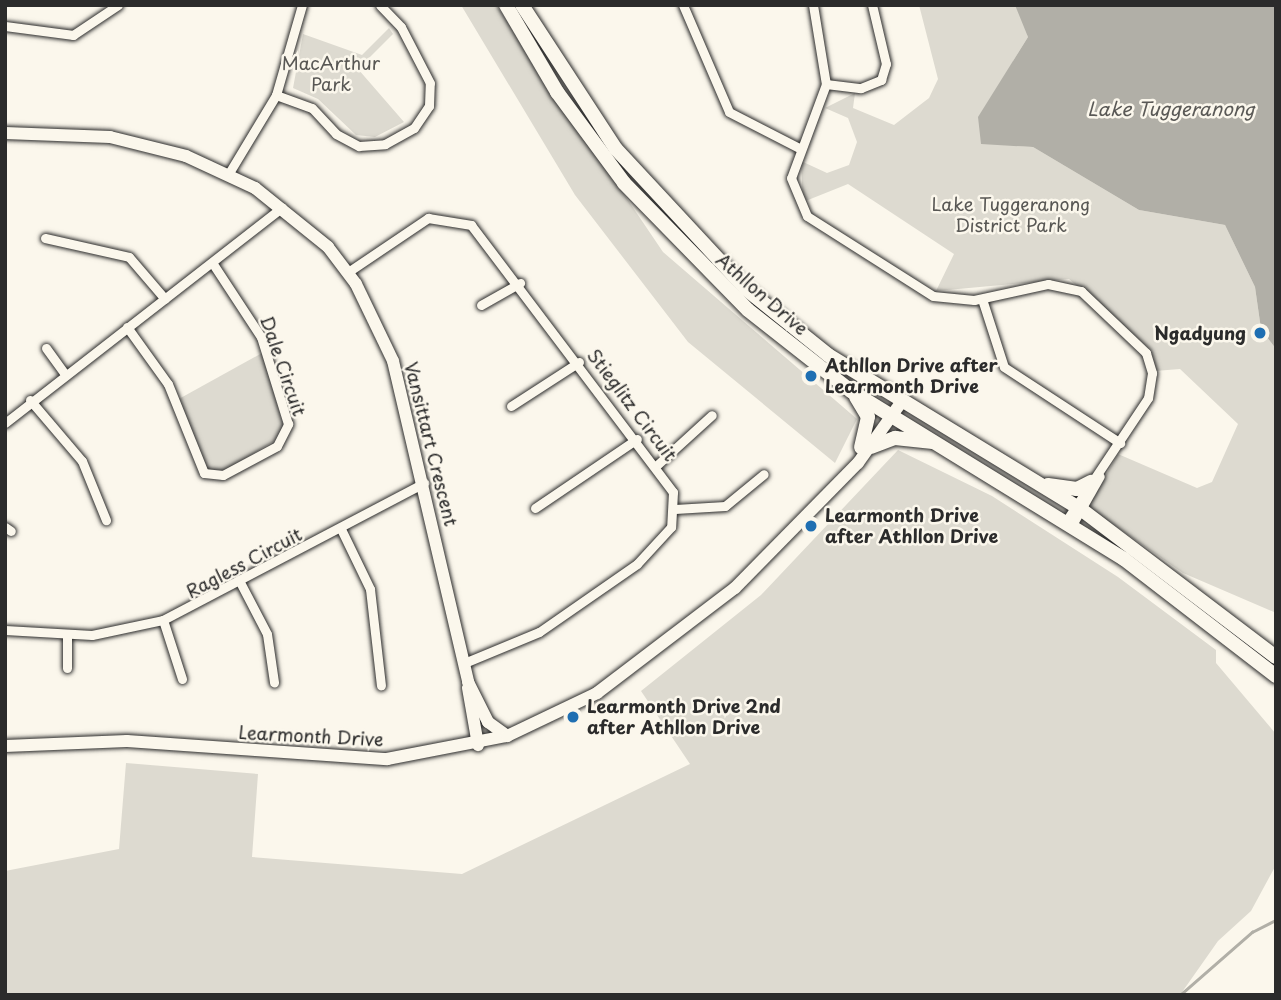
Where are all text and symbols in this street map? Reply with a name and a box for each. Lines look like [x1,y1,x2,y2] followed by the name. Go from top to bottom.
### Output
[282,53,380,96] park label: MacArthur Park
[1087,98,1255,120] water label: Lake Tuggeranong
[932,194,1090,236] park label: Lake Tuggeranong District Park
[712,248,812,340] street label: Athllon Drive
[256,313,310,419] street label: Dale Circuit
[1154,322,1246,344] place label: Ngadyung
[1252,325,1268,341] marker: Ngadyung
[583,345,681,465] street label: Stieglitz Circuit
[825,355,999,398] place label: Athllon Drive after Learmonth Drive
[400,359,462,529] street label: Vansittart Crescent
[803,368,819,384] marker: Athllon Drive after Learmonth Drive
[825,505,999,548] place label: Learmonth Drive after Athllon Drive
[803,518,819,534] marker: Learmonth Drive after Athllon Drive
[182,523,306,603] street label: Ragless Circuit
[587,696,781,738] place label: Learmonth Drive 2nd after Athllon Drive
[565,709,581,725] marker: Learmonth Drive 2nd after Athllon Drive
[238,721,384,751] street label: Learmonth Drive

